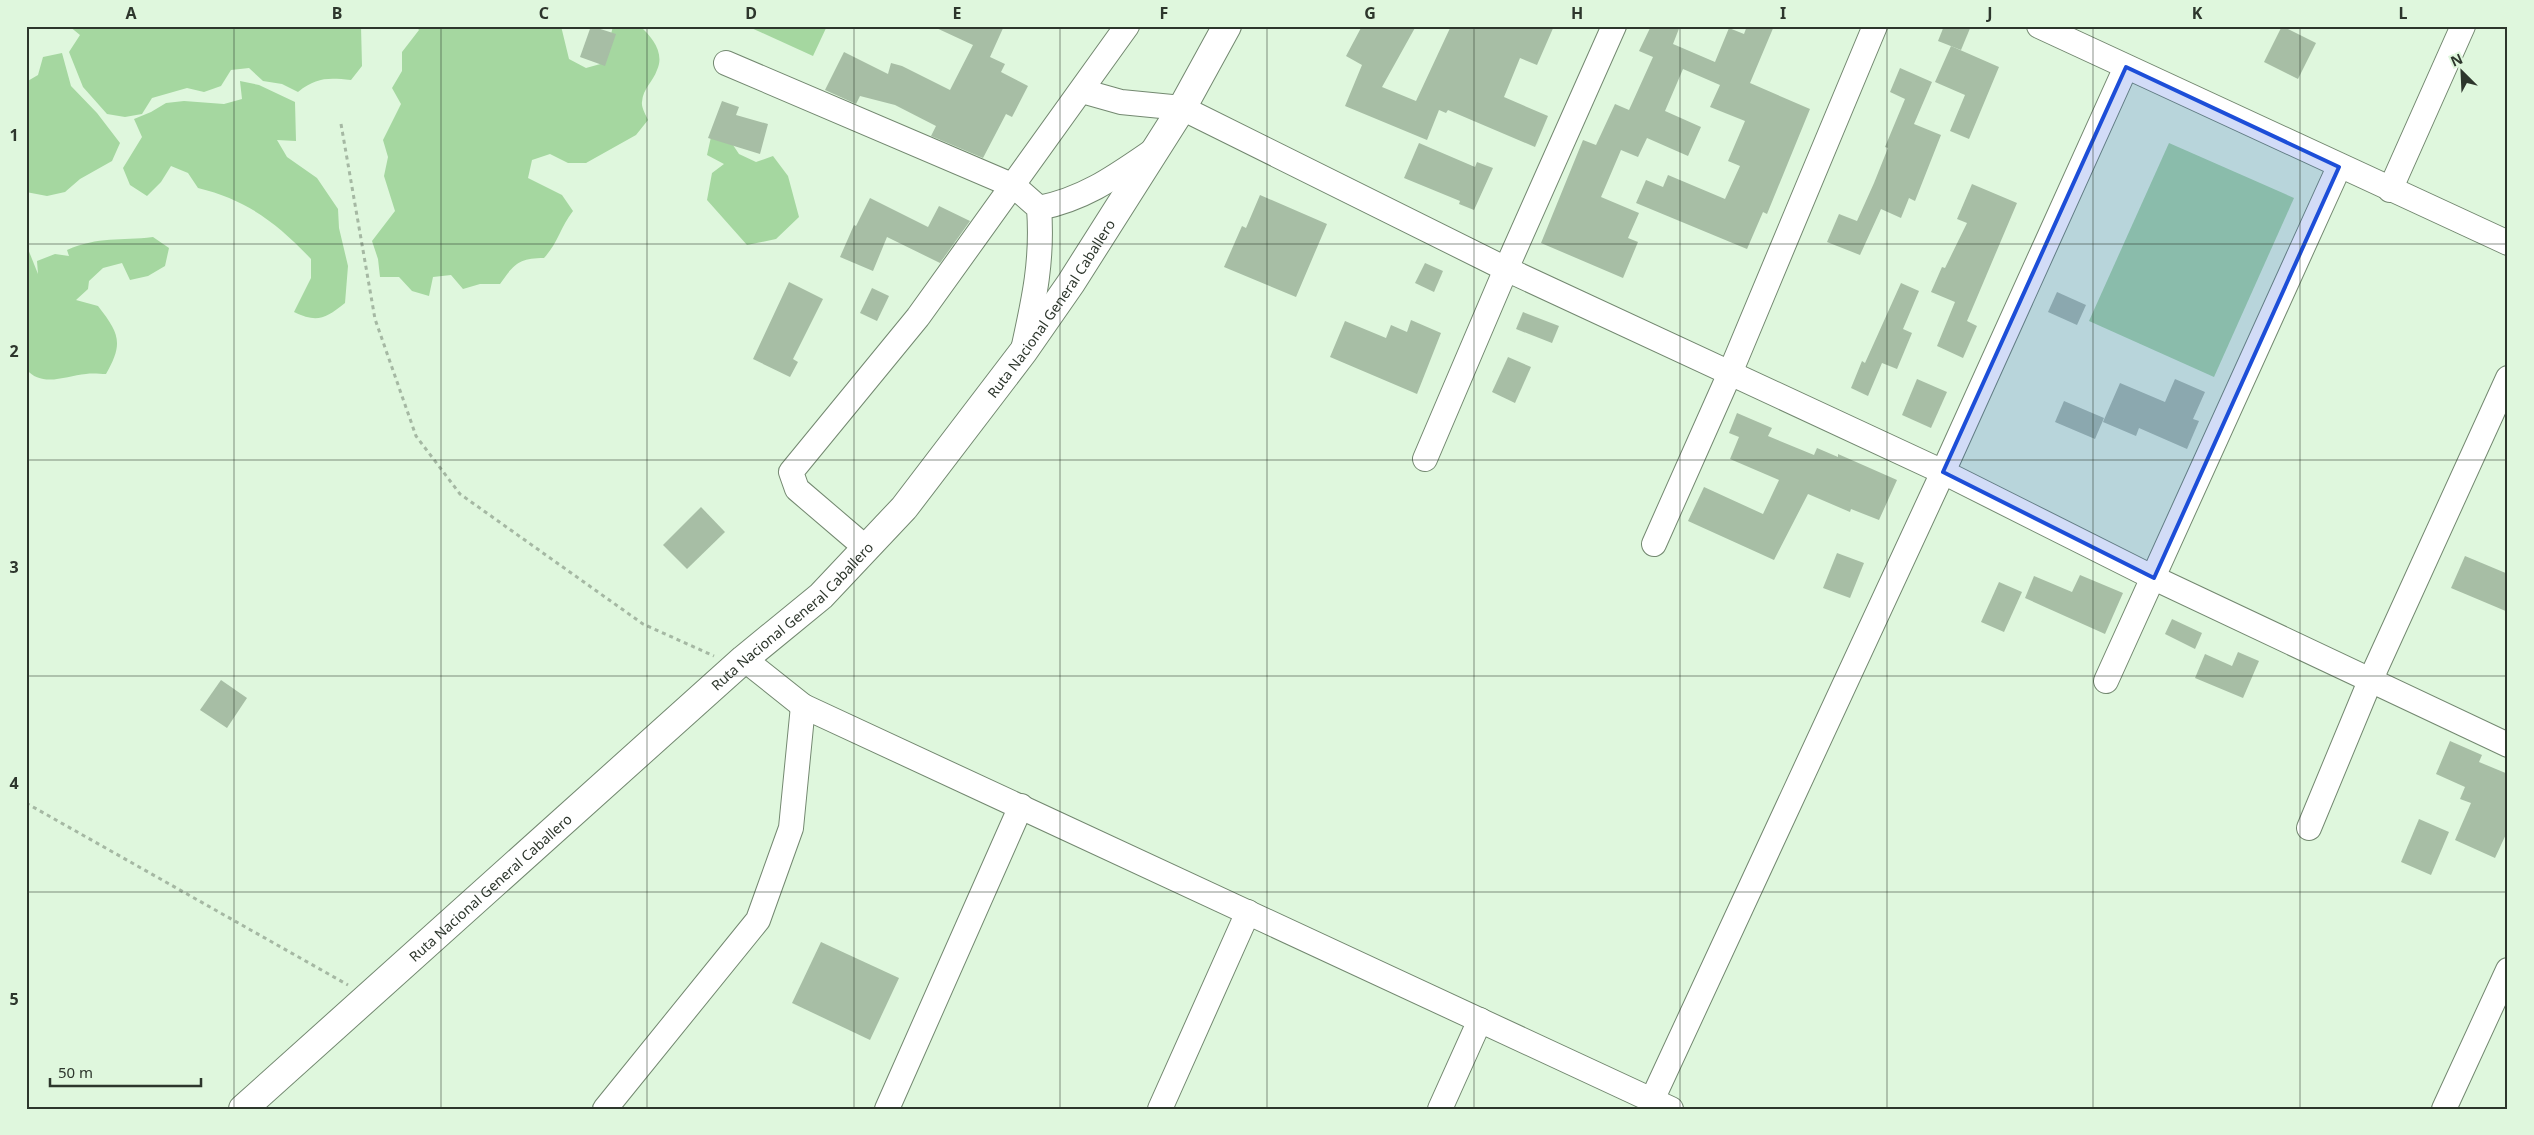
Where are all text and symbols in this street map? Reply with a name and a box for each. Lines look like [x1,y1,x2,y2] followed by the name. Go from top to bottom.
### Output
[125,2,137,24] text: A
[332,2,342,24] text: B
[539,2,549,24] text: C
[745,2,757,24] text: D
[953,2,962,24] text: E
[1160,2,1168,24] text: F
[1364,2,1376,24] text: G
[1571,2,1583,24] text: H
[1780,2,1786,24] text: I
[1985,2,1993,24] text: J
[2192,2,2203,24] text: K
[2399,2,2408,24] text: L
[2436,48,2486,98] north arrow
[2447,49,2466,71] text: N
[9,124,19,146] text: 1
[982,215,1119,401] street label: Ruta Nacional General Caballero
[9,340,19,362] text: 2
[707,538,877,694] street label: Ruta Nacional General Caballero
[9,556,19,578] text: 3
[9,772,19,794] text: 4
[405,809,575,965] street label: Ruta Nacional General Caballero
[9,988,19,1010] text: 5
[50,1055,201,1087] scale bar
[58,1062,93,1082] text: 50 m

